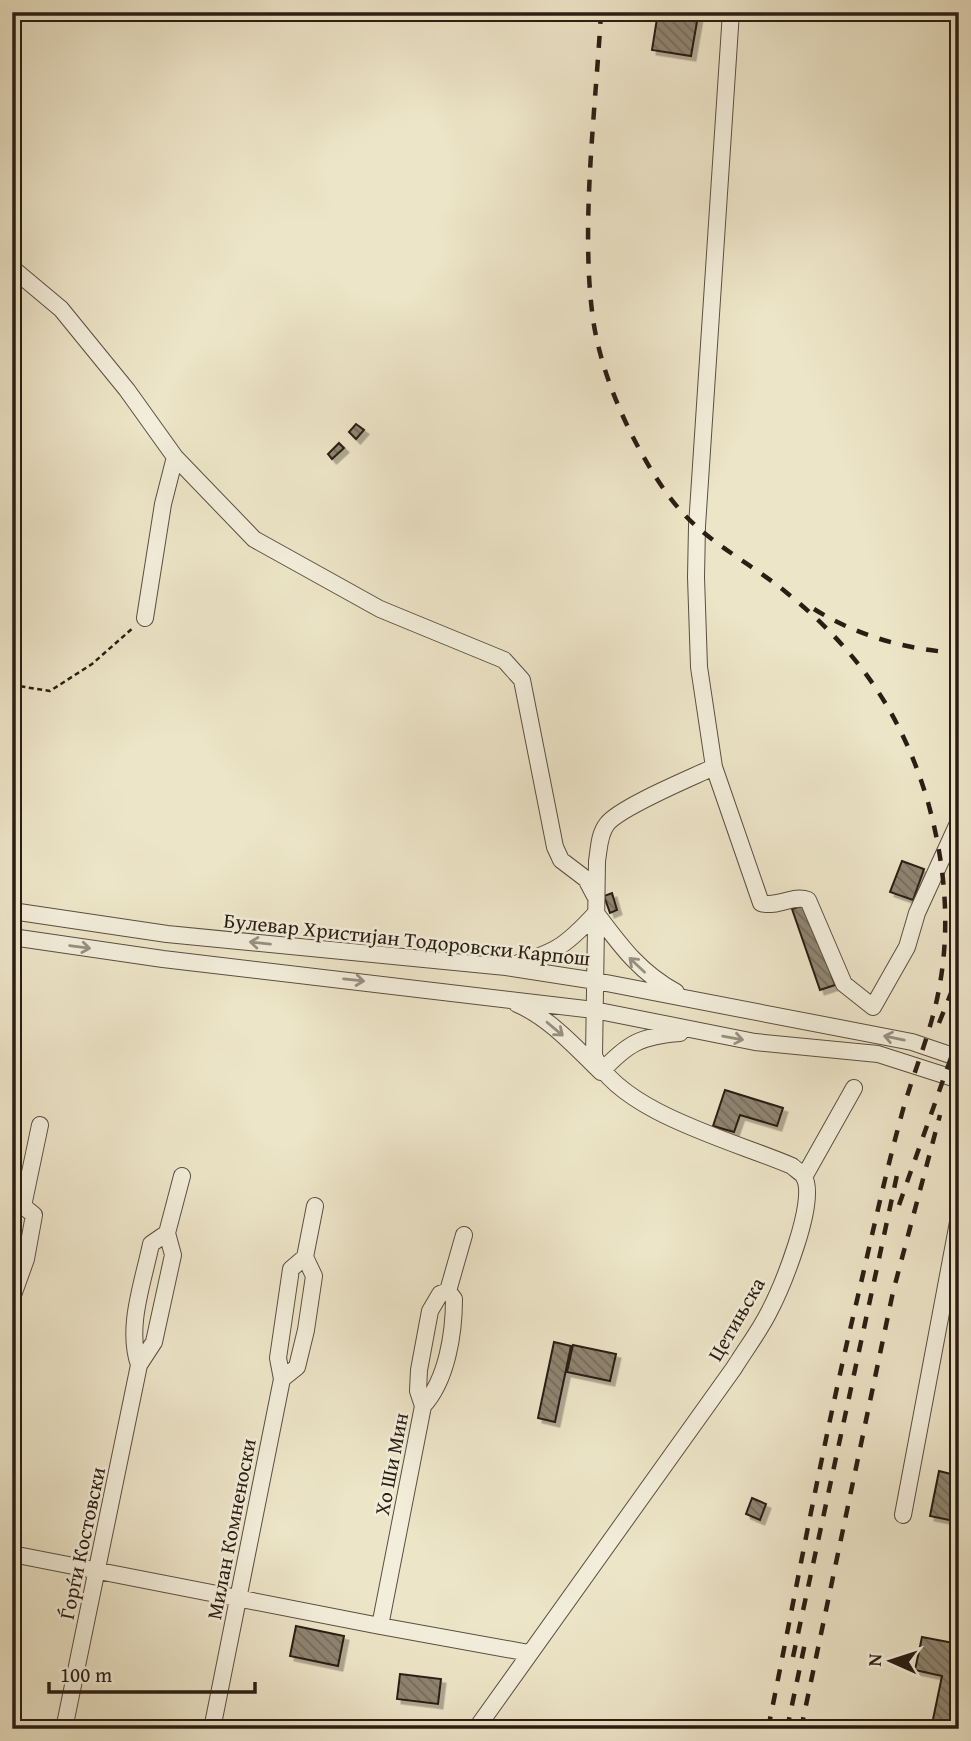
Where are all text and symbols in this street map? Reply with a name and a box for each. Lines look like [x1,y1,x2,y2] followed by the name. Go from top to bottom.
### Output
[222,904,592,974] street label: Булевар Христијан Тодоровски Карпош
[249,936,272,949] one-way arrow
[68,940,91,953] one-way arrow
[628,957,646,973] one-way arrow
[342,974,365,987] one-way arrow
[545,1021,563,1037] one-way arrow
[883,1031,906,1045] one-way arrow
[721,1032,744,1045] one-way arrow
[700,1271,772,1367] street label: Цетињска
[366,1410,416,1518] street label: Хо Ши Мин
[198,1436,264,1622] street label: Милан Комненоски
[51,1464,113,1622] street label: Ѓoрѓи Костовски
[856,1626,926,1696] north arrow
[49,1650,256,1694] scale bar
[860,1653,888,1667] text: N
[60,1659,112,1690] text: 100 m

